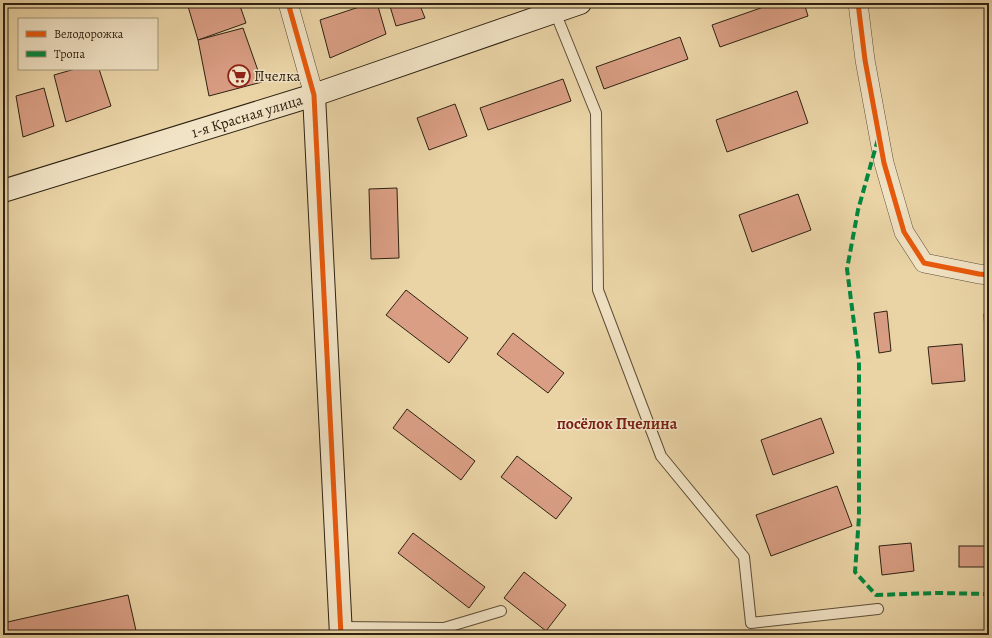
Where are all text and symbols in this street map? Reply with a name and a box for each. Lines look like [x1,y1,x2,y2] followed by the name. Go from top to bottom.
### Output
[18,18,158,70] legend
[54,26,124,42] text: Велодорожка
[54,46,85,62] text: Тропа
[226,63,252,89] supermarket icon: Пчелка
[254,66,301,86] place label: Пчелка
[189,90,305,142] street label: 1-я Красная улица
[557,413,678,435] district label: посёлок Пчелина

